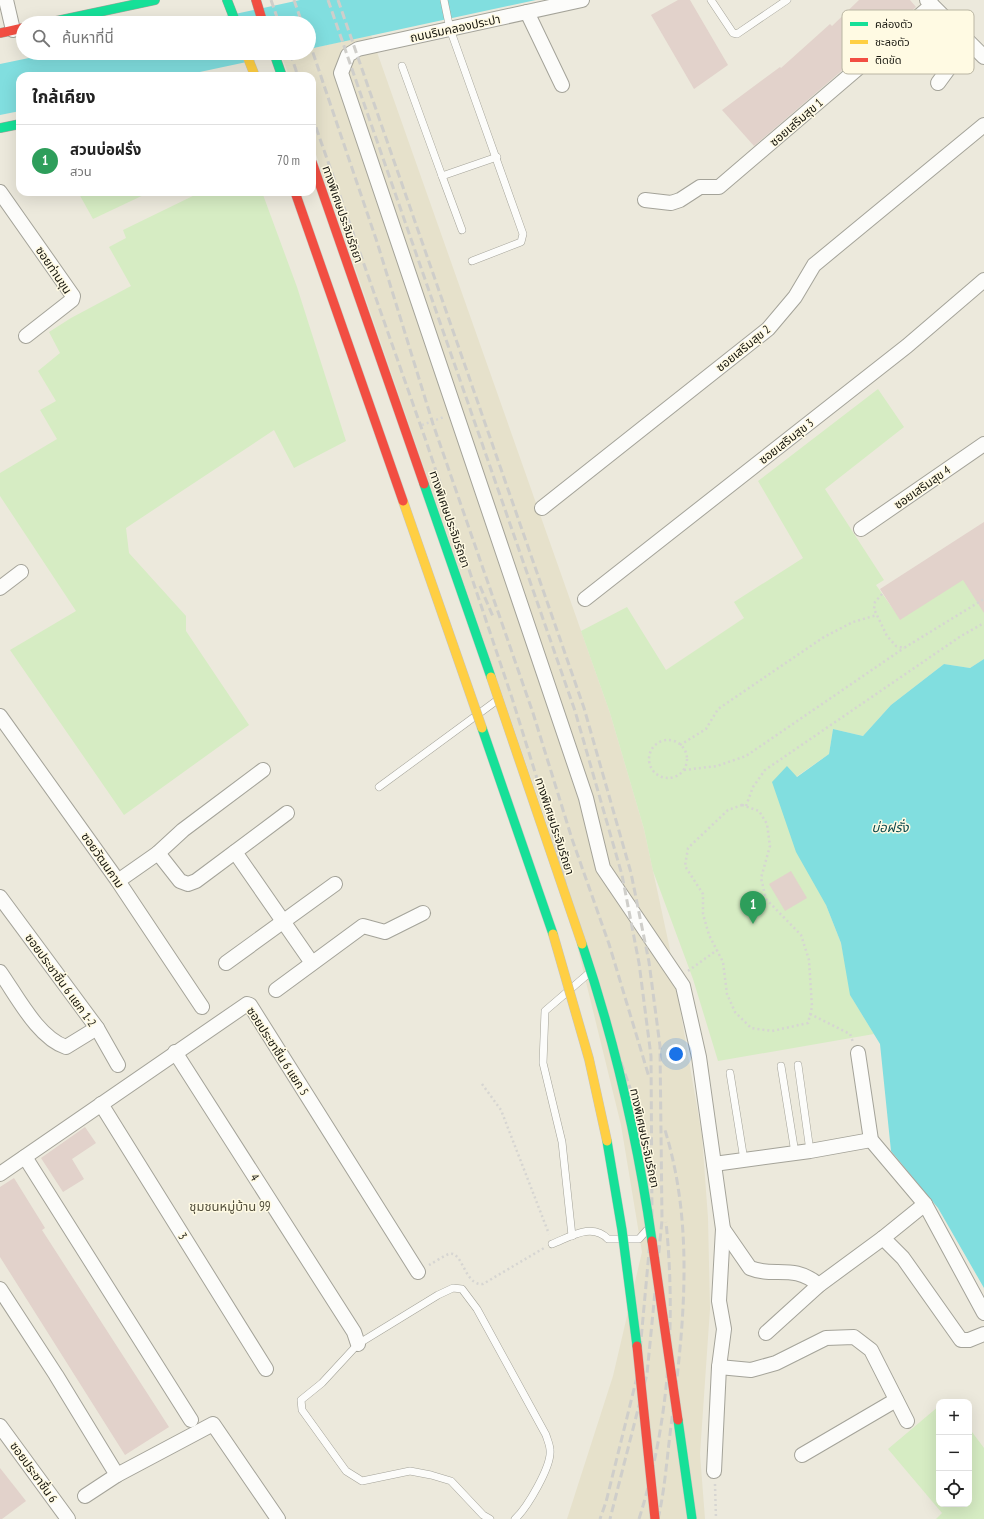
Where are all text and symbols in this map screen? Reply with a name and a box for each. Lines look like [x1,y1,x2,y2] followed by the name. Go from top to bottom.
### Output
[842,10,974,74] legend
[408,11,502,45] street label: ถนนริมคลองประปา
[16,16,316,60] search box
[875,17,913,31] text: คล่องตัว
[30,27,52,49] icon: search
[62,28,114,47] text: ค้นหาที่นี่
[875,35,910,49] text: ชะลอตัว
[875,53,902,67] text: ติดขัด
[32,86,95,108] text: ใกล้เคียง
[766,95,826,149] street label: ซอยเสริมสุข 1
[70,140,141,159] text: สวนบ่อฝรั่ง
[42,152,48,169] text: 1
[277,152,300,169] text: 70 m
[70,163,92,180] text: สวน
[319,164,367,264] street label: ทางพิเศษประจิมรัถยา
[33,243,75,297] street label: ซอยท่านขุน
[713,322,773,374] street label: ซอยเสริมสุข 2
[756,415,816,467] street label: ซอยเสริมสุข 3
[891,462,954,512] street label: ซอยเสริมสุข 4
[426,469,474,569] street label: ทางพิเศษประจิมรัถยา
[532,775,578,877] street label: ทางพิเศษประจิมรัถยา
[871,818,910,836] water label: บ่อฝรั่ง
[78,829,128,891] street label: ซอยวัฒนคาม
[740,891,766,924] pin: 1
[22,930,101,1029] street label: ซอยประชาชื่น 6 แยก 1-2
[244,1003,313,1098] street label: ซอยประชาชื่น 6 แยก 5
[666,1044,686,1064] your location
[627,1087,663,1189] street label: ทางพิเศษประจิมรัถยา
[247,1171,263,1184] street label: 4
[189,1198,271,1215] district label: ชุมชนหมู่บ้าน 99
[175,1230,191,1242] street label: 3
[936,1399,972,1507] map controls
[936,1399,972,1435] button: +
[936,1435,972,1471] button: −
[7,1438,62,1505] street label: ซอยประชาชื่น 6
[936,1471,972,1507] button: locate

